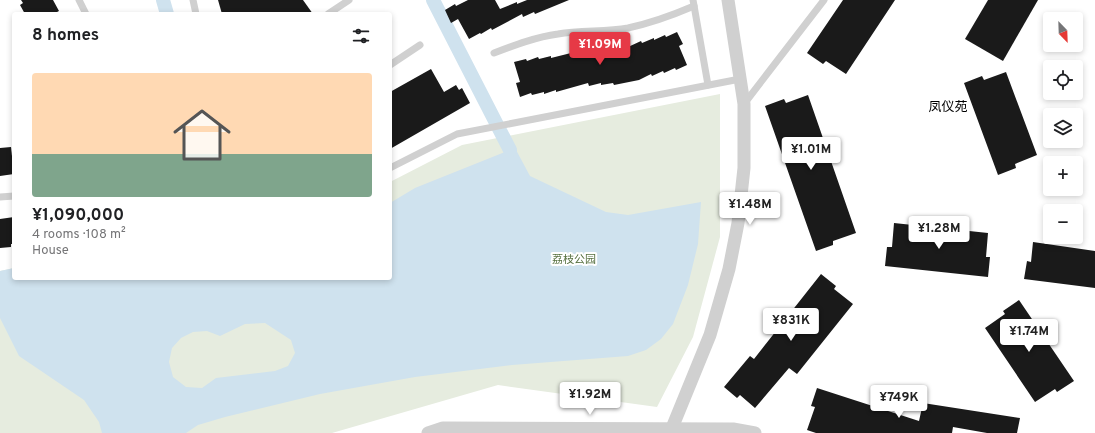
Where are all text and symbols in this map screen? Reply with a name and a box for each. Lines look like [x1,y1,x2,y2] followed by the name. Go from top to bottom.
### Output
[1043,12,1083,52] north arrow
[1043,12,1083,244] map controls
[32,25,99,47] text: 8 homes
[350,25,372,47] icon: filters
[567,32,633,66] pin: ¥1.09M
[578,37,622,53] text: ¥1.09M
[1043,60,1083,100] button: locate
[166,99,238,171] icon: home
[928,100,968,116] district label: 凤仪苑
[1043,108,1083,148] button: layers
[778,137,844,171] pin: ¥1.01M
[791,142,831,158] text: ¥1.01M
[1043,156,1083,196] button: +
[717,192,783,226] pin: ¥1.48M
[728,197,772,213] text: ¥1.48M
[1043,204,1083,244] button: −
[32,205,124,227] text: ¥1,090,000
[906,216,972,250] pin: ¥1.28M
[918,221,960,237] text: ¥1.28M
[32,227,126,243] text: 4 rooms · 108 m²
[32,243,69,259] text: House
[552,253,596,267] park label: 荔枝公园
[763,308,819,342] pin: ¥831K
[772,313,810,329] text: ¥831K
[996,319,1062,353] pin: ¥1.74M
[1009,324,1049,340] text: ¥1.74M
[557,382,623,416] pin: ¥1.92M
[871,385,927,419] pin: ¥749K
[569,387,611,403] text: ¥1.92M
[879,390,919,406] text: ¥749K

